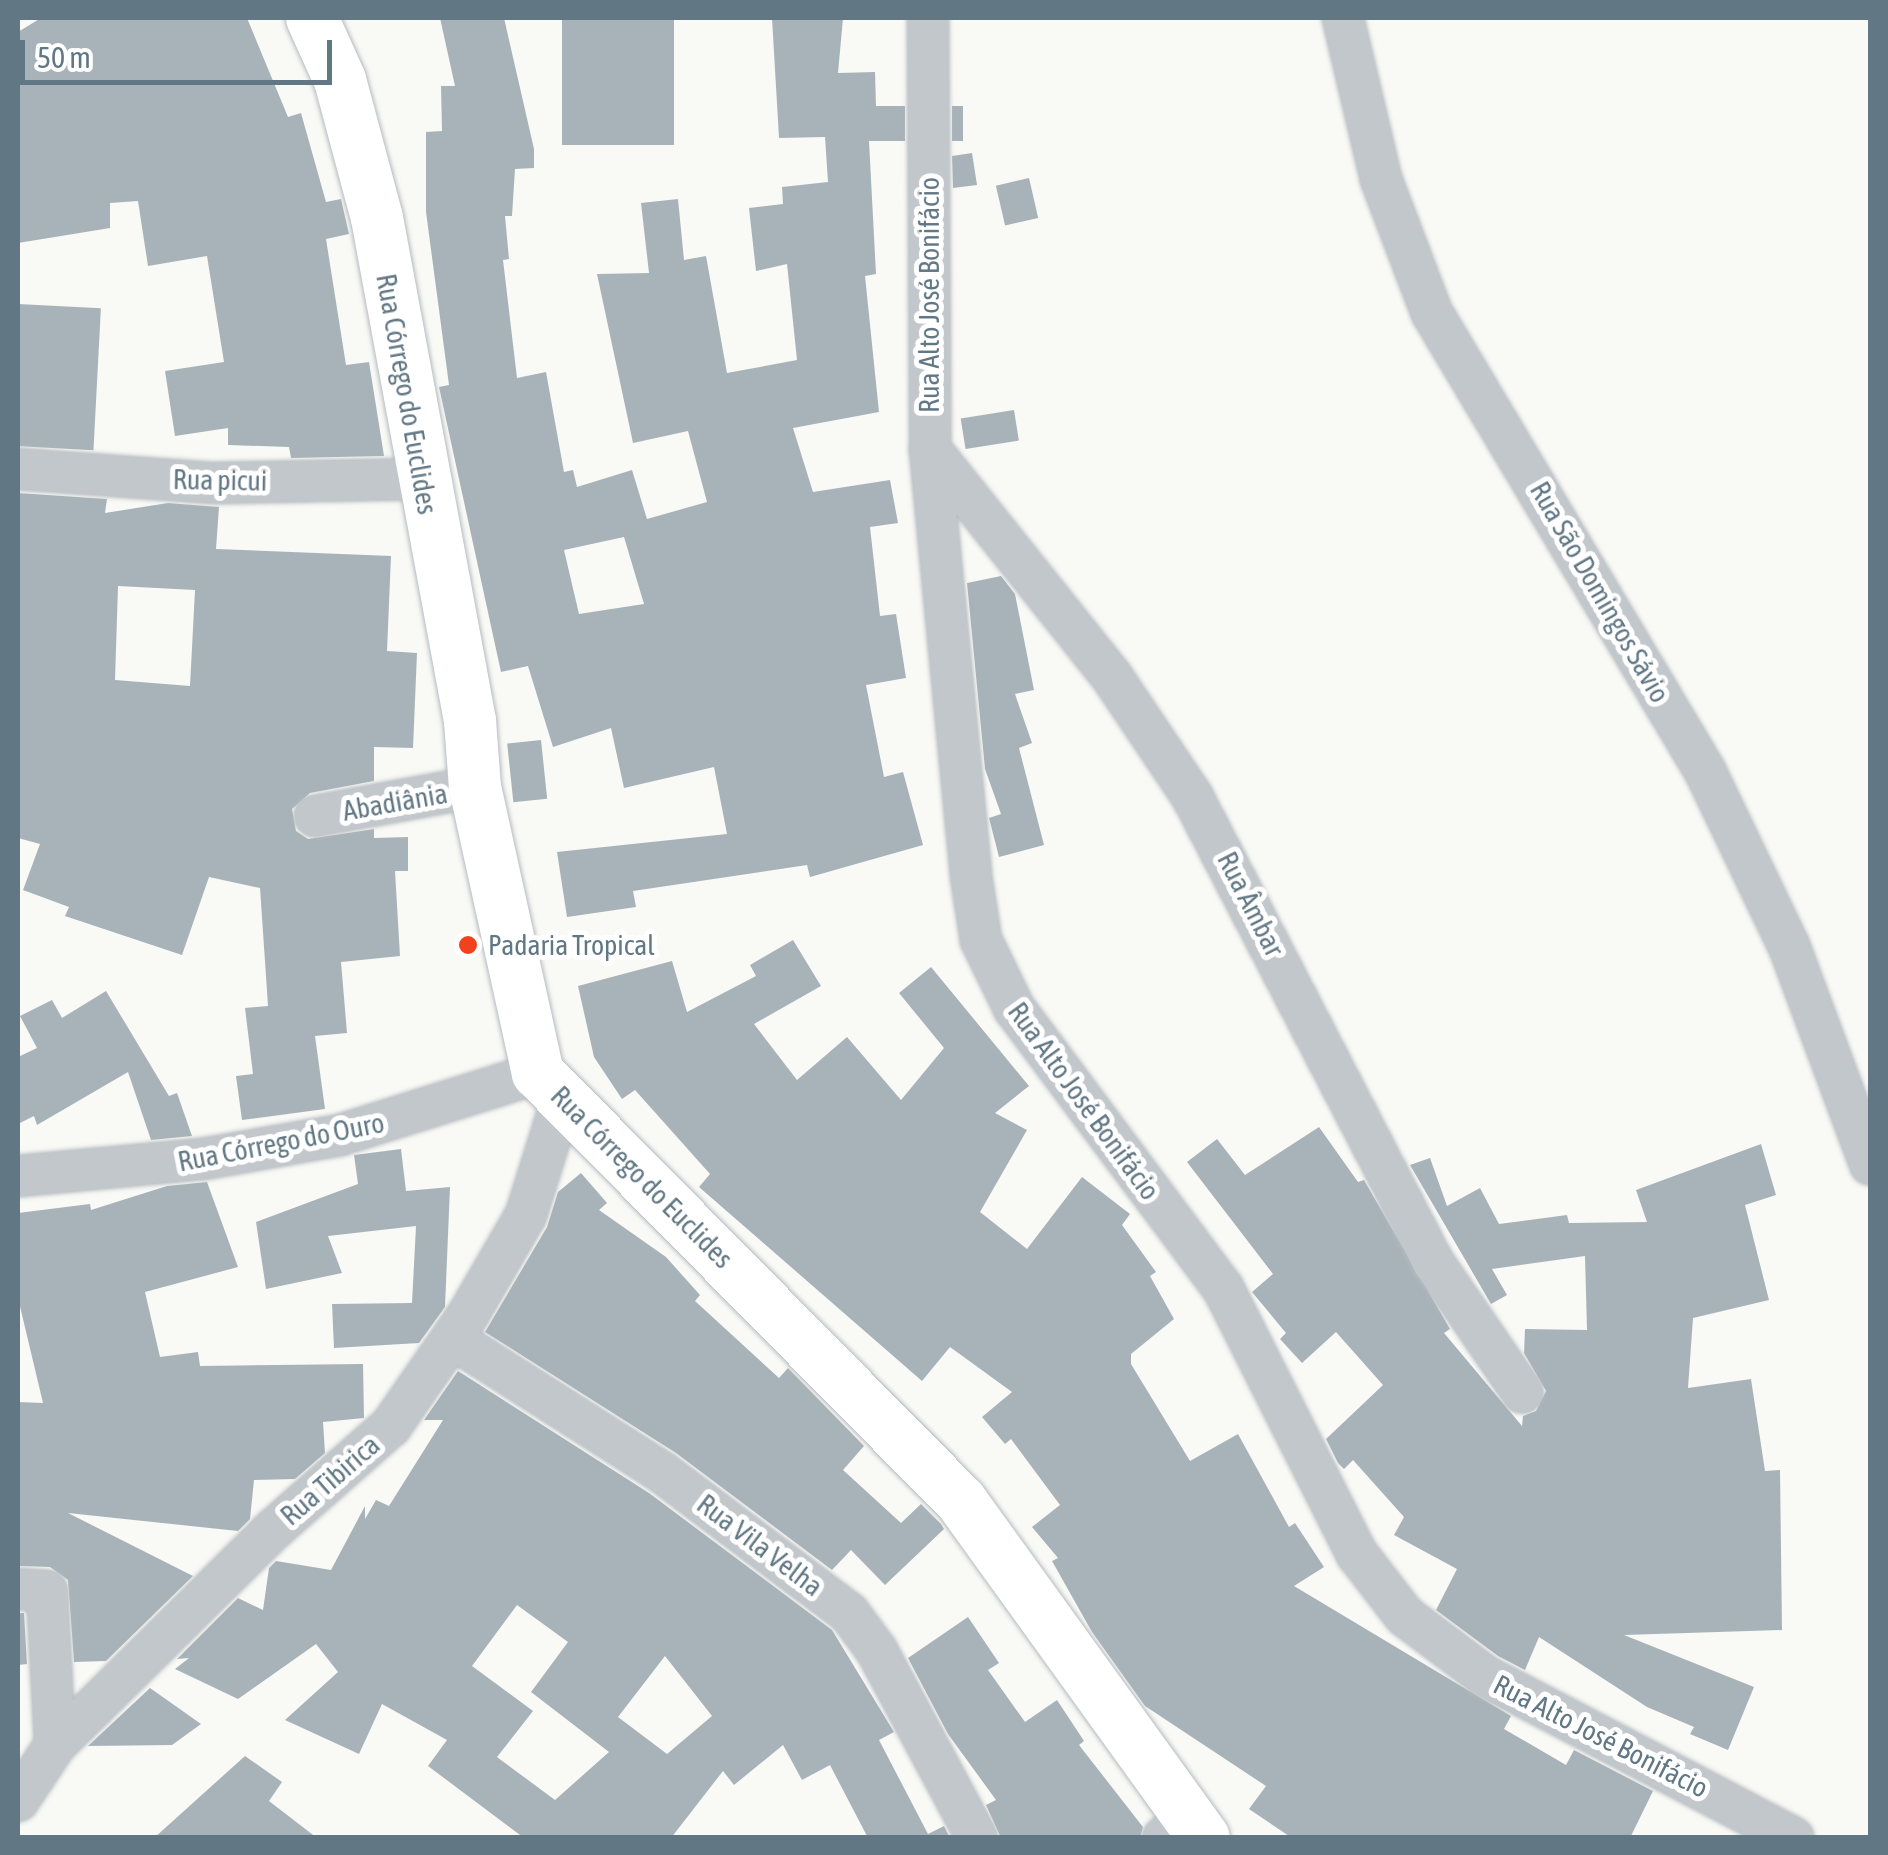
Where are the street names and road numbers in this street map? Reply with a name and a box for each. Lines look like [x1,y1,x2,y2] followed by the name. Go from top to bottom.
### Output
[912,177,946,413] street label: Rua Alto José Bonifácio
[369,271,445,517] street label: Rua Córrego do Euclides
[173,462,267,498] street label: Rua picui
[1523,476,1677,708] street label: Rua São Domingos Sávio
[340,776,450,828] street label: Abadiânia
[1210,846,1292,962] street label: Rua Âmbar
[1001,996,1167,1206] street label: Rua Alto José Bonifácio
[544,1079,740,1275] street label: Rua Córrego do Euclides
[175,1106,387,1178] street label: Rua Córrego do Ouro
[274,1428,386,1532] street label: Rua Tibirica
[691,1487,829,1603] street label: Rua Vila Velha
[1488,1667,1714,1805] street label: Rua Alto José Bonifácio

